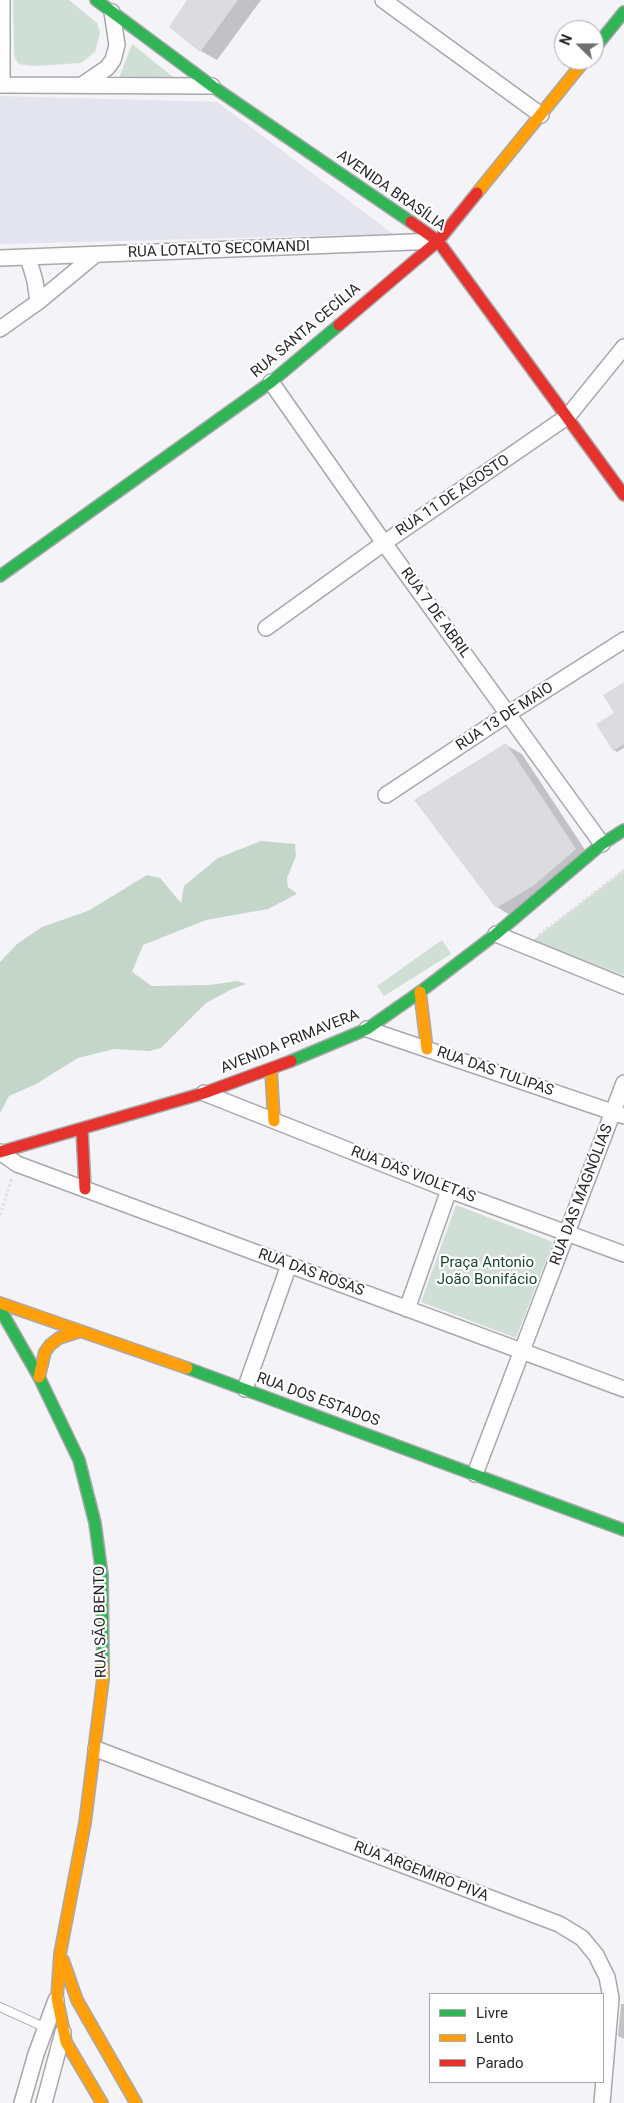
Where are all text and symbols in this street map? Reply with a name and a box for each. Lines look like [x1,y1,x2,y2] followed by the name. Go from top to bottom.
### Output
[554,20,604,70] north arrow
[557,32,575,47] text: N
[333,147,449,235] street label: AVENIDA BRASÍLIA
[128,238,310,262] street label: RUA LOTALTO SECOMANDI
[248,280,364,382] street label: RUA SANTA CECÍLIA
[393,451,513,541] street label: RUA 11 DE AGOSTO
[396,564,474,662] street label: RUA 7 DE ABRIL
[453,679,557,755] street label: RUA 13 DE MAIO
[218,1006,362,1078] street label: AVENIDA PRIMAVERA
[434,1044,556,1100] street label: RUA DAS TULIPAS
[547,1122,617,1268] street label: RUA DAS MAGNÓLIAS
[348,1143,478,1207] street label: RUA DAS VIOLETAS
[255,1245,367,1301] street label: RUA DAS ROSAS
[437,1254,537,1289] park label: Praça Antonio João Bonifácio
[254,1369,382,1431] street label: RUA DOS ESTADOS
[91,1566,111,1678] street label: RUA SÃO BENTO
[351,1838,491,1906] street label: RUA ARGEMIRO PIVA
[429,1993,604,2083] legend
[476,2004,508,2022] text: Livre
[476,2029,514,2047] text: Lento
[476,2054,524,2072] text: Parado

